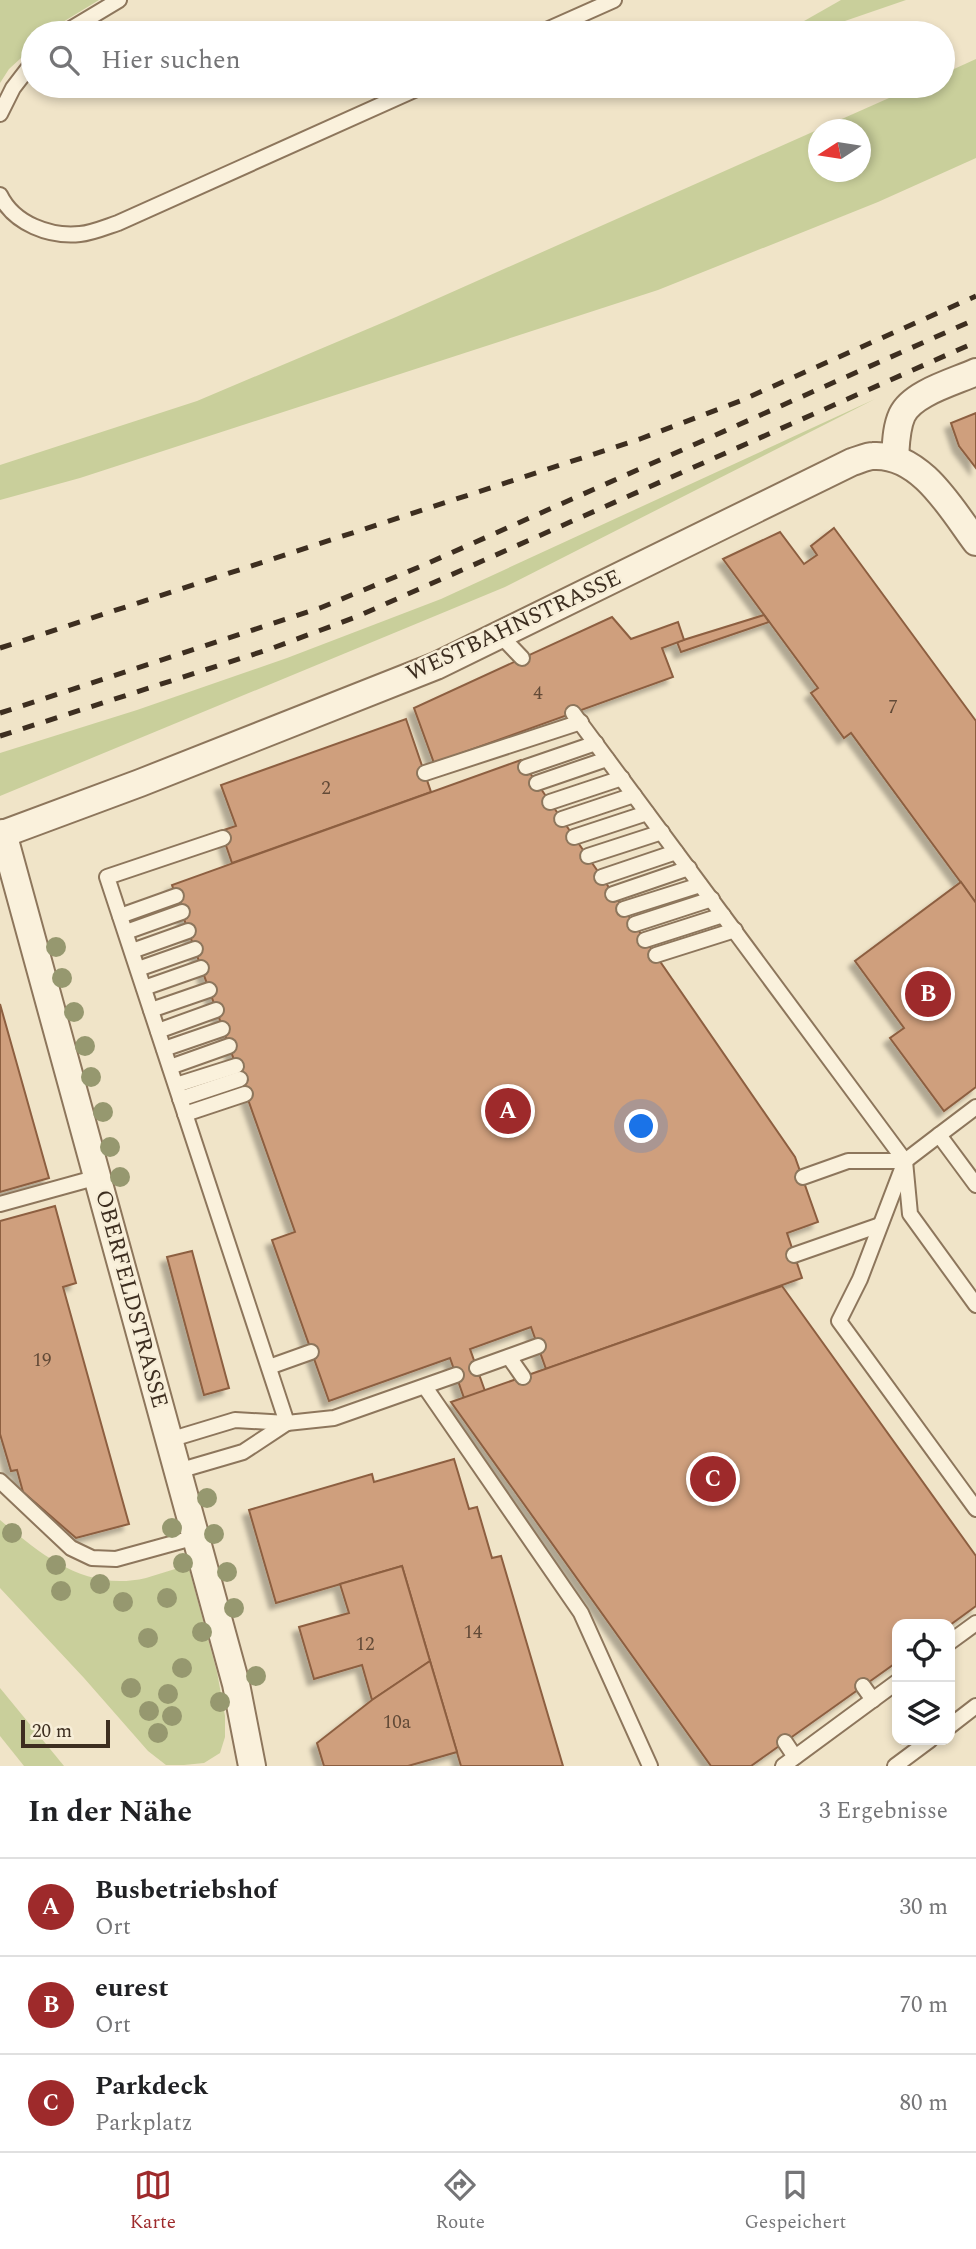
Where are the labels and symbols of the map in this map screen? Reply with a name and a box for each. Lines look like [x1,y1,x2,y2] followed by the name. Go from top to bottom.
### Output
[808,119,871,182] north arrow
[401,561,627,691] street label: WESTBAHNSTRASSE
[533,679,543,708] house number: 4
[888,693,898,722] house number: 7
[321,774,331,803] house number: 2
[905,968,951,1020] pin: B
[485,1085,531,1137] pin: A
[624,1109,658,1143] your location
[85,1186,177,1412] street label: OBERFELDSTRASSE
[32,1346,52,1375] house number: 19
[690,1453,736,1505] pin: C
[463,1618,483,1647] house number: 14
[355,1630,375,1659] house number: 12
[383,1708,412,1737] house number: 10a
[21,1717,110,1749] scale bar

